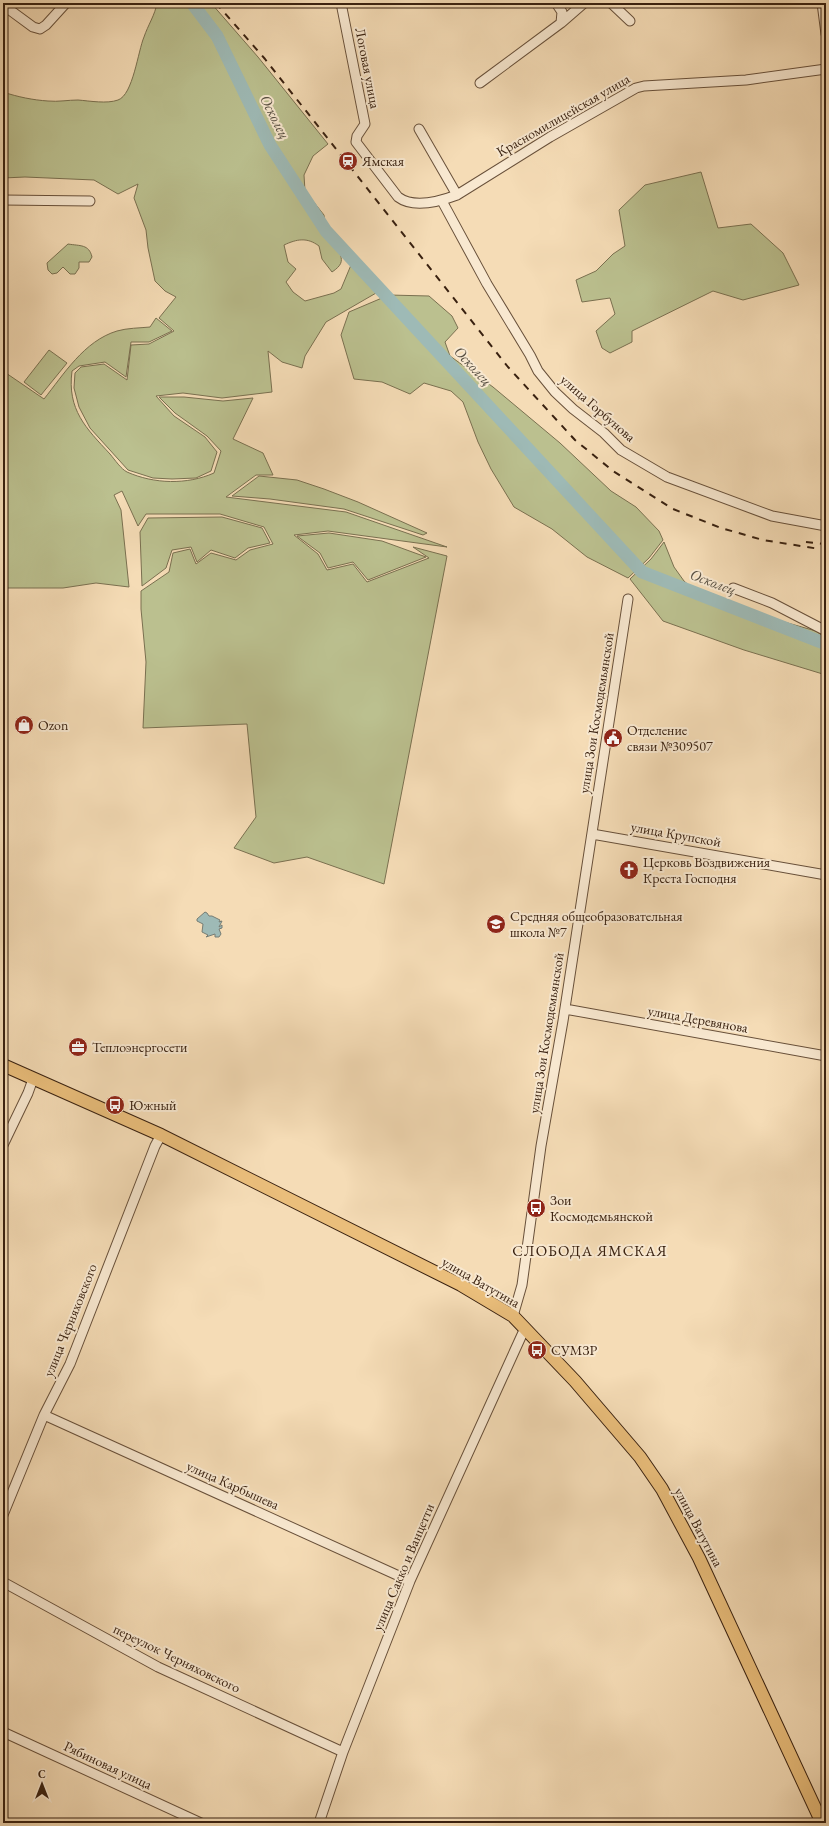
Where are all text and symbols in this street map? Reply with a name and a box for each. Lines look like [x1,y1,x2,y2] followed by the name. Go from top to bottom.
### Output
[351,26,385,110] street label: Логовая улица
[493,69,633,161] street label: Красномилицейская улица
[256,91,295,142] water label: Осколец
[337,150,359,172] station icon: Ямская
[361,152,404,170] place label: Ямская
[450,342,496,389] water label: Осколец
[557,370,640,446] street label: улица Горбунова
[688,564,739,599] water label: Осколец
[574,631,618,795] street label: улица Зои Космодемьянской
[13,714,35,736] shop icon: Ozon
[38,716,69,734] place label: Ozon
[627,721,713,755] place label: Отделение связи №309507
[602,727,624,749] public building icon: Отделение связи №309507
[630,817,723,851] street label: улица Крупской
[643,853,770,887] place label: Церковь Воздвижения Креста Господня
[618,859,640,881] church icon: Церковь Воздвижения Креста Господня
[510,907,683,941] place label: Средняя общеобразовательная школа №7
[485,913,507,935] school or university icon: Средняя общеобразовательная школа №7
[524,951,568,1115] street label: улица Зои Космодемьянской
[646,1001,750,1037] street label: улица Деревянова
[67,1036,89,1058] office icon: Теплоэнергосети
[92,1038,188,1056] place label: Теплоэнергосети
[104,1094,126,1116] bus stop icon: Южный
[129,1096,177,1114] place label: Южный
[550,1191,654,1225] place label: Зои Космодемьянской
[525,1197,547,1219] bus stop icon: Зои Космодемьянской
[512,1241,668,1260] district label: СЛОБОДА ЯМСКАЯ
[439,1252,524,1312] street label: улица Ватутина
[39,1261,101,1379] street label: улица Черняховского
[526,1339,548,1361] bus stop icon: СУМЗР
[551,1341,598,1359] place label: СУМЗР
[184,1457,282,1514] street label: улица Карбышева
[671,1484,728,1570] street label: улица Ватутина
[368,1500,438,1633] street label: улица Сакко и Ванцетти
[111,1619,244,1697] street label: переулок Черняховского
[61,1737,155,1793] street label: Рябиновая улица
[22,1764,62,1804] north arrow
[38,1767,46,1781] text: С

